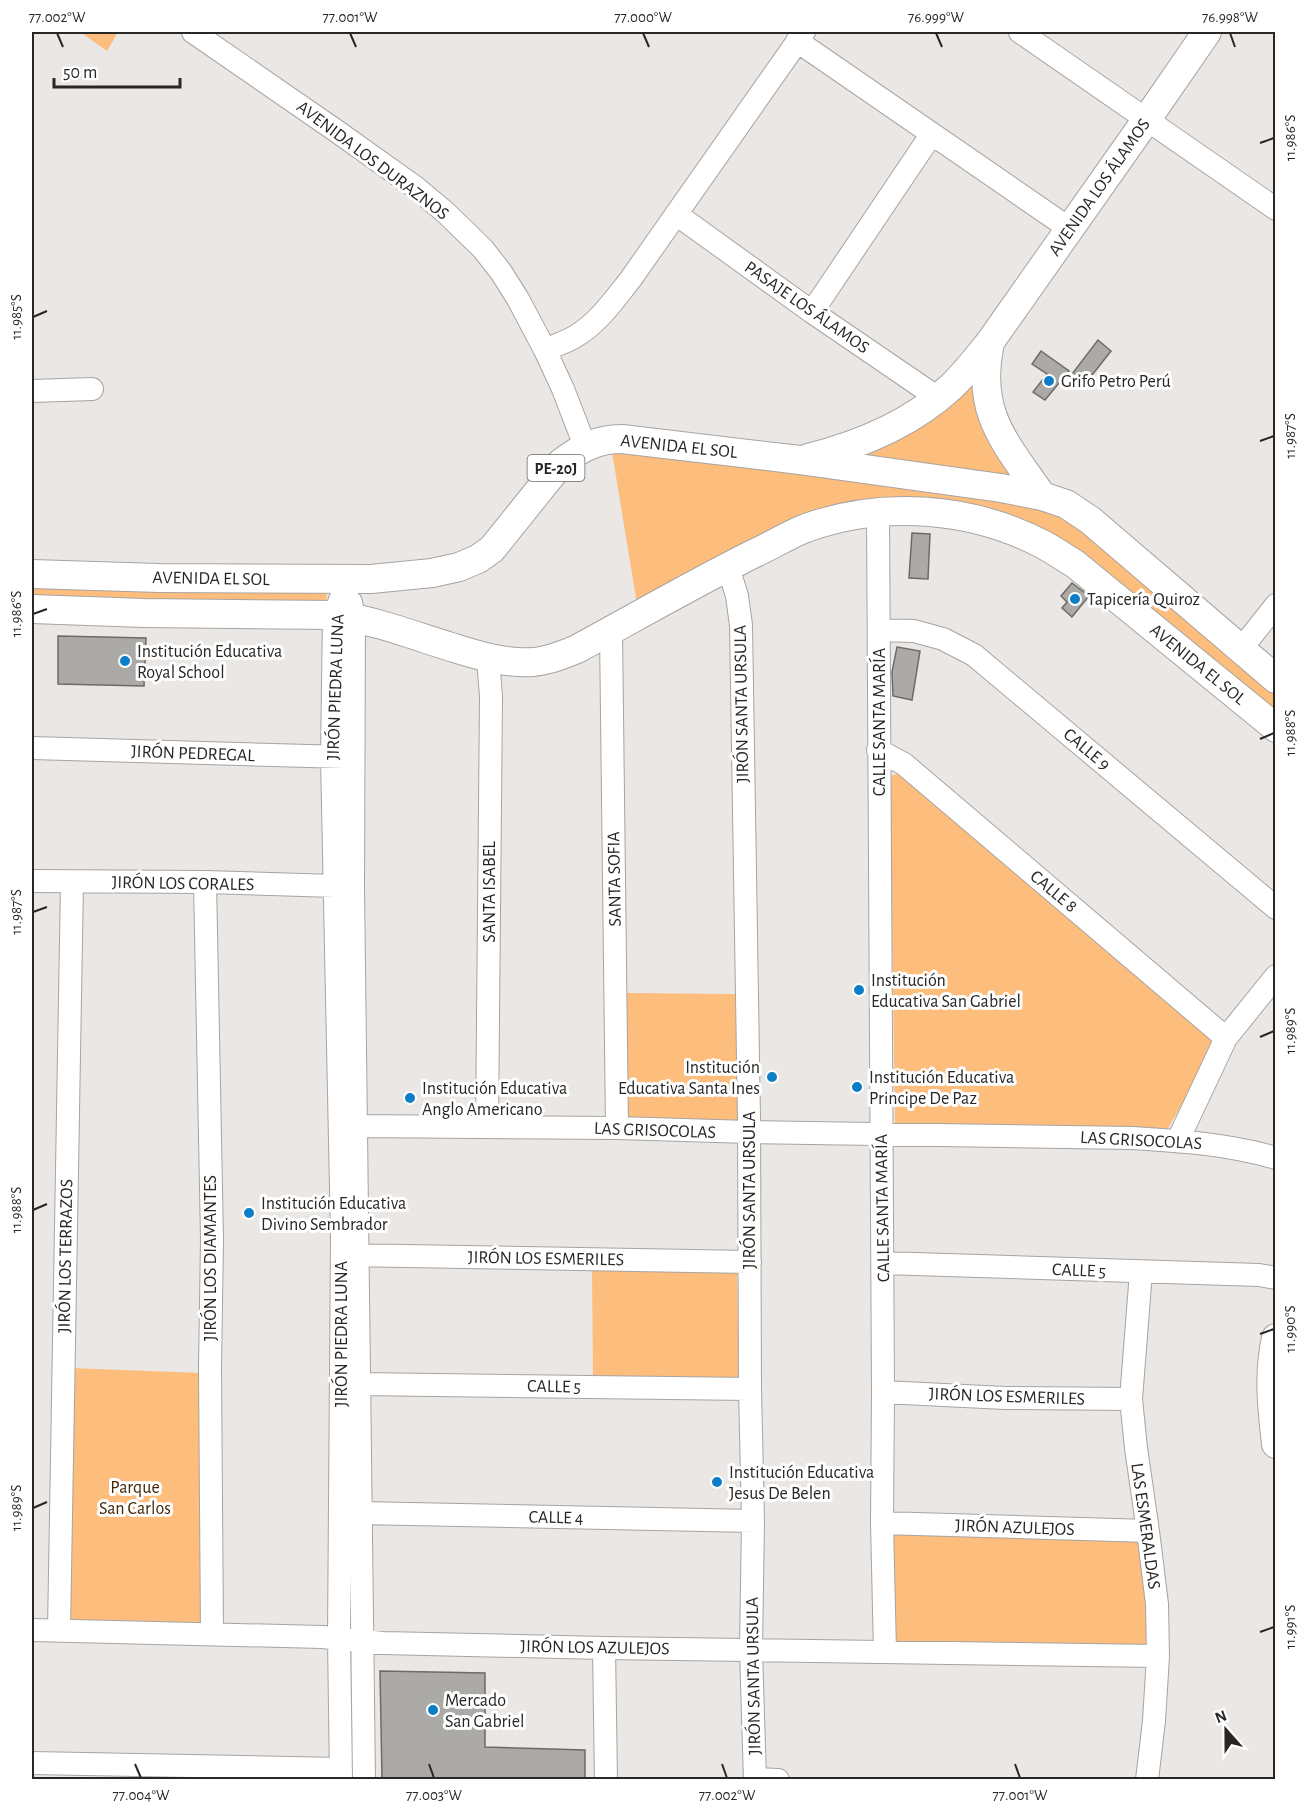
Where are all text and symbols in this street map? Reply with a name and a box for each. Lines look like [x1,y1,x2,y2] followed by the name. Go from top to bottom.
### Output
[29,10,86,25] text: 77.002°W
[323,10,378,25] text: 77.001°W
[614,10,672,25] text: 77.000°W
[908,10,965,25] text: 76.999°W
[1202,10,1259,25] text: 76.998°W
[54,51,180,89] scale bar
[63,64,97,82] text: 50 m
[293,98,452,224] street label: AVENIDA LOS DURAZNOS
[1043,114,1154,259] street label: AVENIDA LOS ÁLAMOS
[1283,115,1298,161] text: 11.986°S
[741,256,874,357] street label: PASAJE LOS ÁLAMOS
[9,294,24,340] text: 11.985°S
[1061,373,1171,391] place label: Grifo Petro Perú
[1042,374,1056,388] marker: Grifo Petro Perú
[1283,413,1298,459] text: 11.987°S
[620,432,739,462] street label: AVENIDA EL SOL
[528,455,584,481] road number: PE-20J
[152,569,270,589] street label: AVENIDA EL SOL
[9,591,24,637] text: 11.986°S
[1087,591,1200,609] place label: Tapicería Quiroz
[1068,592,1082,606] marker: Tapicería Quiroz
[321,613,348,760] street label: JIRÓN PIEDRA LUNA
[1146,621,1249,709] street label: AVENIDA EL SOL
[729,624,752,783] street label: JIRÓN SANTA URSULA
[137,643,282,682] place label: Institución Educativa Royal School
[868,647,889,796] street label: CALLE SANTA MARÍA
[118,654,132,668] marker: Institución Educativa Royal School
[1283,710,1298,756] text: 11.988°S
[1060,725,1113,774] street label: CALLE 9
[131,740,256,765] street label: JIRÓN PEDREGAL
[605,831,625,927] street label: SANTA SOFIA
[481,841,499,943] street label: SANTA ISABEL
[1027,867,1080,916] street label: CALLE 8
[112,871,254,894] street label: JIRÓN LOS CORALES
[9,889,24,935] text: 11.987°S
[871,972,1021,1011] place label: Institución Educativa San Gabriel
[852,983,866,997] marker: Institución Educativa San Gabriel
[1283,1008,1298,1054] text: 11.989°S
[618,1059,760,1098] place label: Institución Educativa Santa Ines
[869,1069,1014,1108] place label: Institución Educativa Principe De Paz
[765,1070,779,1084] marker: Institución Educativa Santa Ines
[422,1080,567,1119] place label: Institución Educativa Anglo Americano
[850,1080,864,1094] marker: Institución Educativa Principe De Paz
[403,1091,417,1105] marker: Institución Educativa Anglo Americano
[738,1110,759,1269] street label: JIRÓN SANTA URSULA
[594,1120,716,1142] street label: LAS GRISOCOLAS
[1080,1129,1202,1153] street label: LAS GRISOCOLAS
[870,1133,893,1282] street label: CALLE SANTA MARÍA
[199,1175,220,1341] street label: JIRÓN LOS DIAMANTES
[53,1179,76,1333] street label: JIRÓN LOS TERRAZOS
[9,1187,24,1233] text: 11.988°S
[261,1195,406,1234] place label: Institución Educativa Divino Sembrador
[242,1206,256,1220] marker: Institución Educativa Divino Sembrador
[468,1246,624,1269] street label: JIRÓN LOS ESMERILES
[330,1260,351,1407] street label: JIRÓN PIEDRA LUNA
[1052,1261,1106,1281] street label: CALLE 5
[1283,1305,1298,1353] text: 11.990°S
[527,1378,581,1396] street label: CALLE 5
[929,1382,1085,1409] street label: JIRÓN LOS ESMERILES
[1127,1462,1163,1591] street label: LAS ESMERALDAS
[729,1464,874,1503] place label: Institución Educativa Jesus De Belen
[710,1475,724,1489] marker: Institución Educativa Jesus De Belen
[99,1479,171,1518] park label: Parque San Carlos
[9,1485,24,1531] text: 11.989°S
[528,1509,584,1527] street label: CALLE 4
[955,1514,1075,1539] street label: JIRÓN AZULEJOS
[741,1596,764,1755] street label: JIRÓN SANTA URSULA
[1283,1605,1298,1649] text: 11.991°S
[520,1635,670,1658] street label: JIRÓN LOS AZULEJOS
[445,1692,524,1731] place label: Mercado San Gabriel
[1196,1700,1256,1760] north arrow
[426,1703,440,1717] marker: Mercado San Gabriel
[1213,1707,1229,1726] text: N
[112,1788,170,1803] text: 77.004°W
[406,1788,463,1803] text: 77.003°W
[699,1788,756,1803] text: 77.002°W
[993,1788,1048,1803] text: 77.001°W

